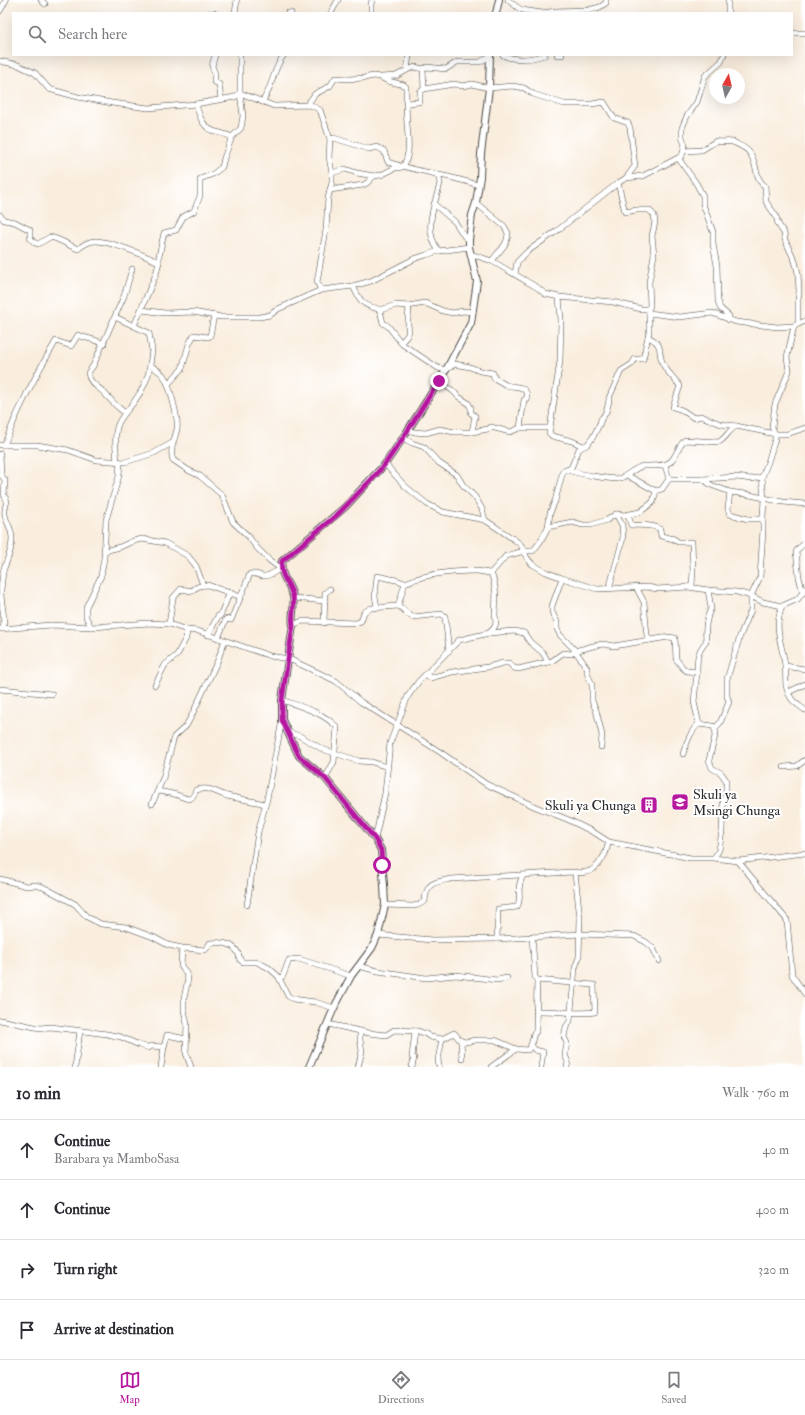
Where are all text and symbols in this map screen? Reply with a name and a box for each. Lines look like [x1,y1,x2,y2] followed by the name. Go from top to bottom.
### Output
[12,12,793,56] search box
[26,23,48,45] icon: search
[58,25,127,44] text: Search here
[709,68,745,104] north arrow
[430,372,448,390] route end
[693,786,781,819] place label: Skuli ya Msingi Chunga
[670,792,690,812] school or university icon: Skuli ya Msingi Chunga
[639,795,659,815] building icon: Skuli ya Chunga
[545,797,636,815] place label: Skuli ya Chunga
[373,856,391,874] route start
[16,1083,61,1104] text: 10 min
[722,1085,789,1101] text: Walk · 760 m
[54,1132,110,1151] text: Continue
[16,1139,38,1161] icon: ahead
[763,1142,789,1158] text: 40 m
[54,1151,179,1167] text: Barabara ya MamboSasa
[16,1199,38,1221] icon: ahead
[54,1200,110,1219] text: Continue
[756,1202,789,1218] text: 400 m
[16,1259,38,1281] icon: right
[54,1260,117,1279] text: Turn right
[758,1262,789,1278] text: 320 m
[16,1319,38,1341] icon: arrive
[54,1320,174,1339] text: Arrive at destination
[119,1369,141,1406] tab: Map
[378,1369,424,1406] tab: Directions
[661,1369,686,1406] tab: Saved

